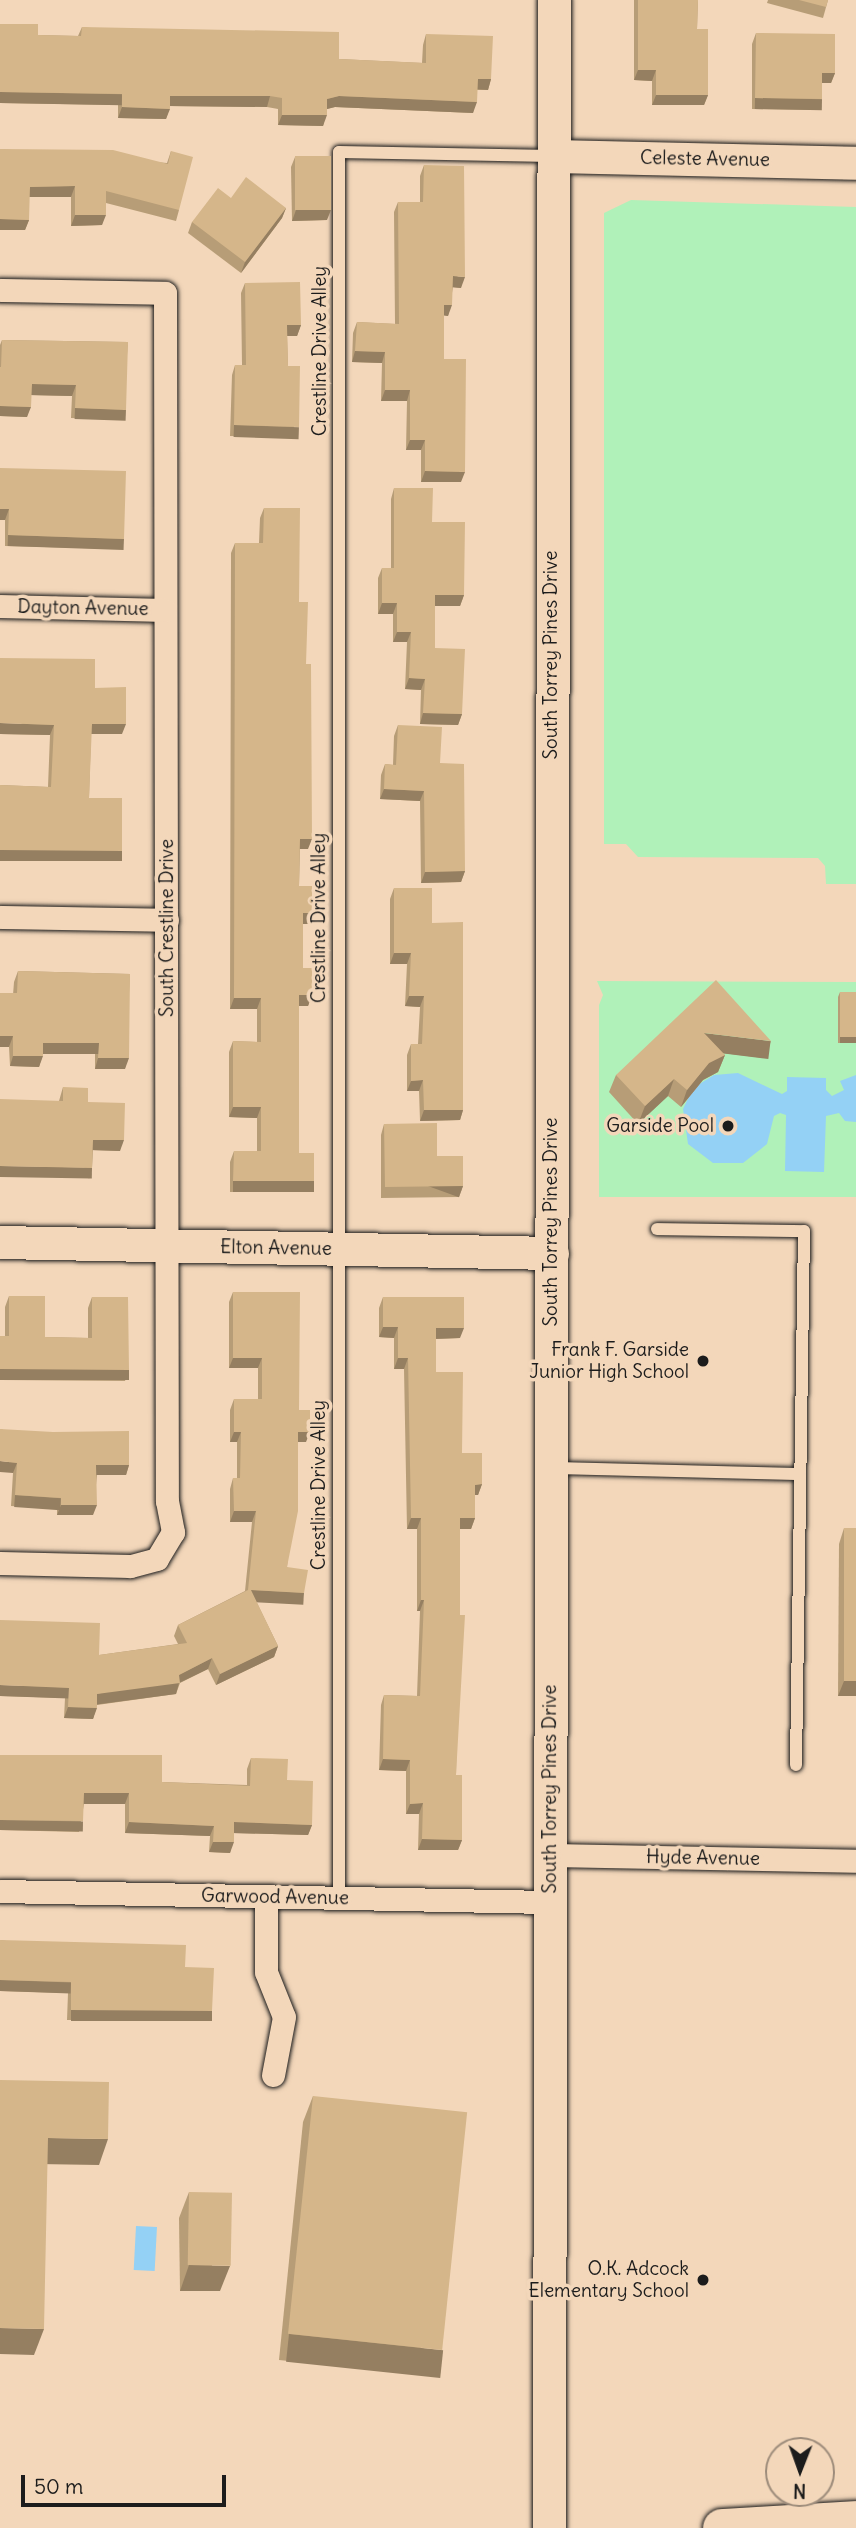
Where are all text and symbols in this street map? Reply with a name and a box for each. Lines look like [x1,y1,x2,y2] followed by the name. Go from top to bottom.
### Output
[640,146,770,172] street label: Celeste Avenue
[309,266,331,436] street label: Crestline Drive Alley
[540,550,562,760] street label: South Torrey Pines Drive
[17,595,149,621] street label: Dayton Avenue
[308,833,330,1003] street label: Crestline Drive Alley
[156,839,178,1017] street label: South Crestline Drive
[606,1115,714,1137] place label: Garside Pool
[540,1117,562,1327] street label: South Torrey Pines Drive
[720,1118,736,1134] marker: Garside Pool
[220,1236,332,1260] street label: Elton Avenue
[529,1339,689,1383] place label: Frank F. Garside Junior High School
[695,1353,711,1369] marker: Frank F. Garside Junior High School
[308,1400,330,1570] street label: Crestline Drive Alley
[539,1684,561,1894] street label: South Torrey Pines Drive
[646,1846,760,1870] street label: Hyde Avenue
[201,1884,349,1910] street label: Garwood Avenue
[528,2258,689,2302] place label: O.K. Adcock Elementary School
[695,2272,711,2288] marker: O.K. Adcock Elementary School
[765,2437,835,2507] north arrow
[24,2462,229,2506] scale bar
[34,2473,83,2500] text: 50 m
[793,2479,806,2503] text: N

